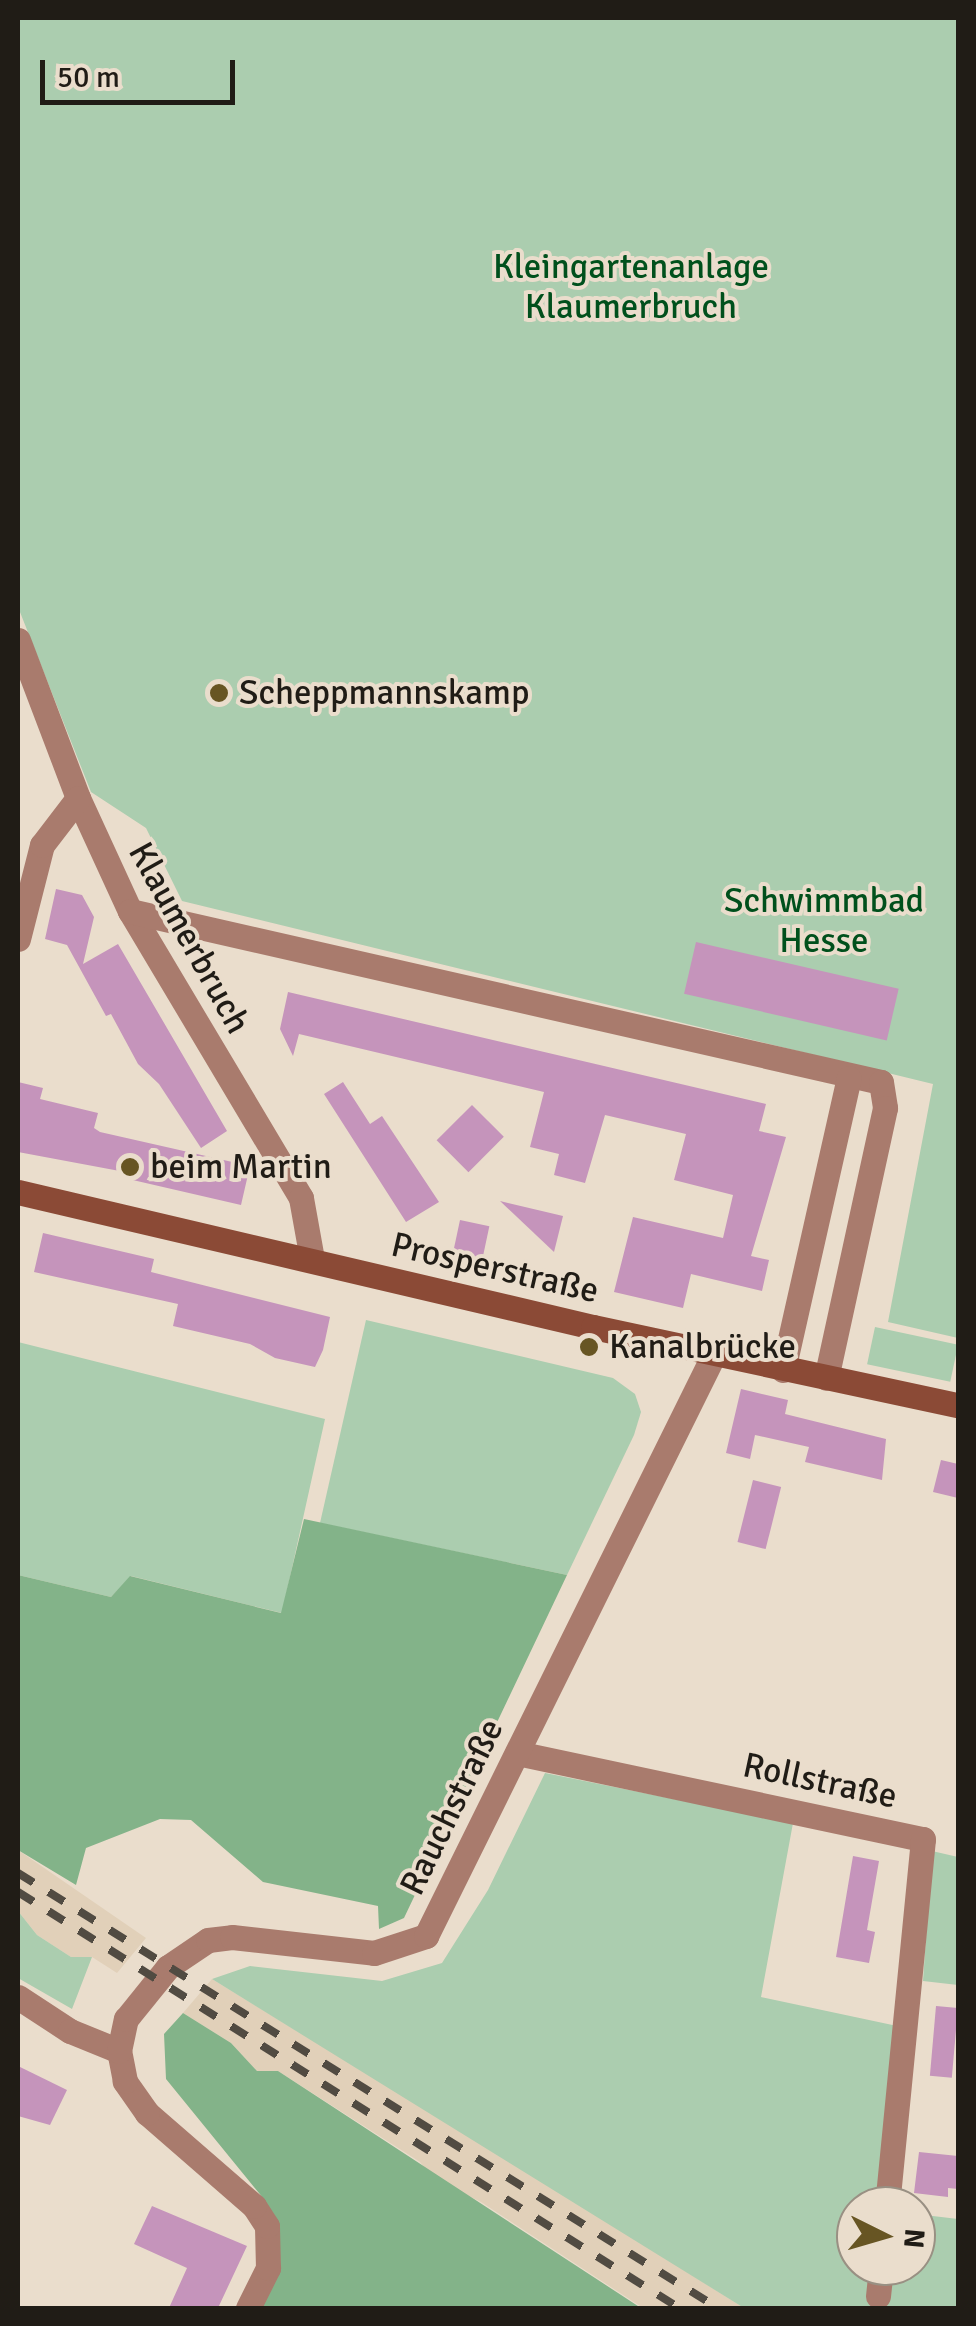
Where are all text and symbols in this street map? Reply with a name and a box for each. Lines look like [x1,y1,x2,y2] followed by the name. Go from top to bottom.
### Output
[45,40,240,102] scale bar
[57,59,120,96] text: 50 m
[493,246,769,328] park label: Kleingartenanlage Klaumerbruch
[239,672,529,714] place label: Scheppmannskamp
[208,682,230,704] marker: Scheppmannskamp
[119,835,259,1041] street label: Klaumerbruch
[724,880,924,962] park label: Schwimmbad Hesse
[150,1146,332,1188] place label: beim Martin
[119,1156,141,1178] marker: beim Martin
[387,1224,603,1312] street label: Prosperstraße
[609,1326,796,1368] place label: Kanalbrücke
[578,1336,600,1358] marker: Kanalbrücke
[391,1712,513,1902] street label: Rauchstraße
[739,1744,901,1818] street label: Rollstraße
[836,2186,936,2286] north arrow
[896,2227,932,2250] text: N

